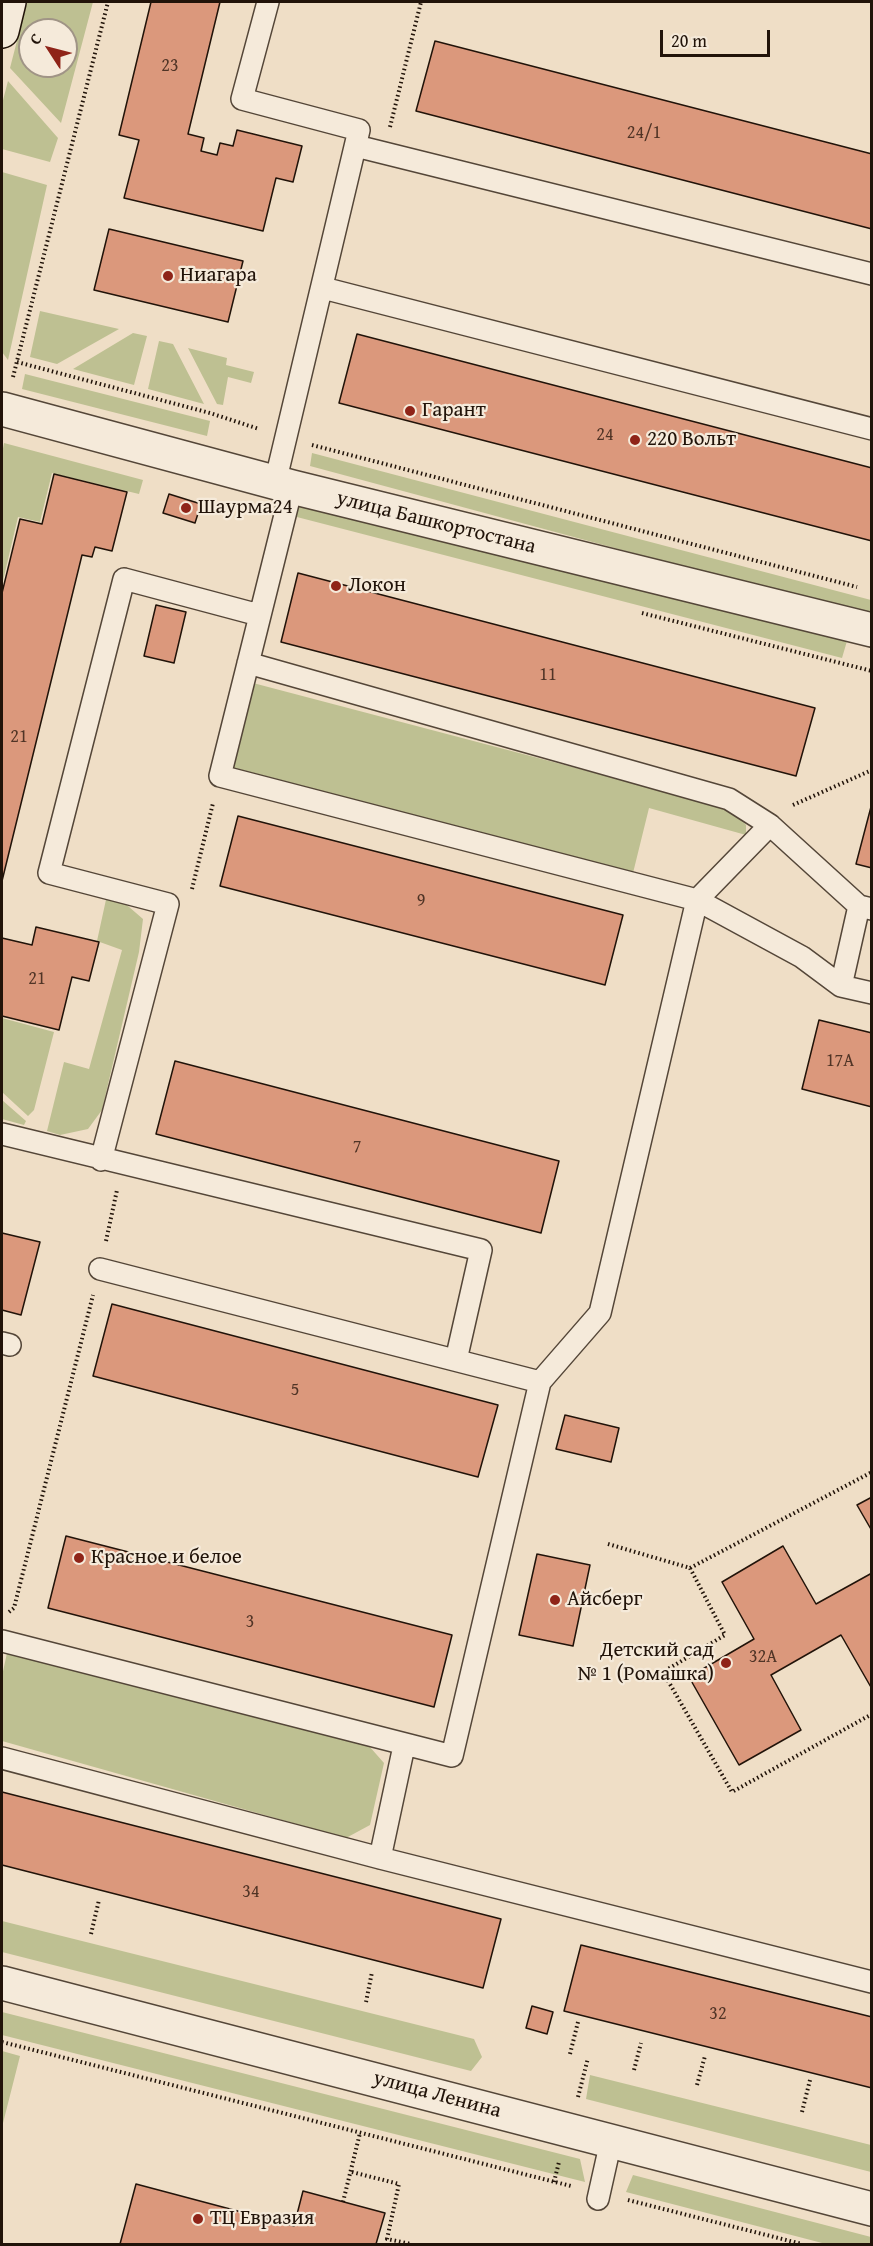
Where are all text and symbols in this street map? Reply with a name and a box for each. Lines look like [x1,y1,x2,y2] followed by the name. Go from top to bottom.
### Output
[18,18,78,78] north arrow
[663,18,772,56] scale bar
[671,27,707,54] text: 20 m
[23,28,47,49] text: С
[161,55,179,77] house number: 23
[627,122,661,144] house number: 24/1
[180,263,257,289] place label: Ниагара
[161,269,175,283] marker: Ниагара
[422,398,486,424] place label: Гарант
[403,404,417,418] marker: Гарант
[596,424,614,446] house number: 24
[647,427,736,453] place label: 220 Вольт
[628,433,642,447] marker: 220 Вольт
[334,486,538,560] street label: улица Башкортостана
[198,495,293,521] place label: Шаурма24
[179,501,193,515] marker: Шаурма24
[348,573,406,599] place label: Локон
[329,579,343,593] marker: Локон
[539,664,557,686] house number: 11
[10,726,28,748] house number: 21
[417,890,425,912] house number: 9
[28,968,46,990] house number: 21
[826,1050,854,1072] house number: 17А
[353,1136,361,1158] house number: 7
[291,1379,299,1401] house number: 5
[91,1545,242,1571] place label: Красное и белое
[72,1551,86,1565] marker: Красное и белое
[567,1587,642,1613] place label: Айсберг
[548,1593,562,1607] marker: Айсберг
[246,1611,254,1633] house number: 3
[577,1638,714,1688] place label: Детский сад № 1 (Ромашка)
[749,1646,777,1668] house number: 32А
[719,1656,733,1670] marker: Детский сад № 1 (Ромашка)
[242,1881,260,1903] house number: 34
[709,2003,727,2025] house number: 32
[370,2066,504,2124] street label: улица Ленина
[210,2206,314,2232] place label: ТЦ Евразия
[191,2212,205,2226] marker: ТЦ Евразия

